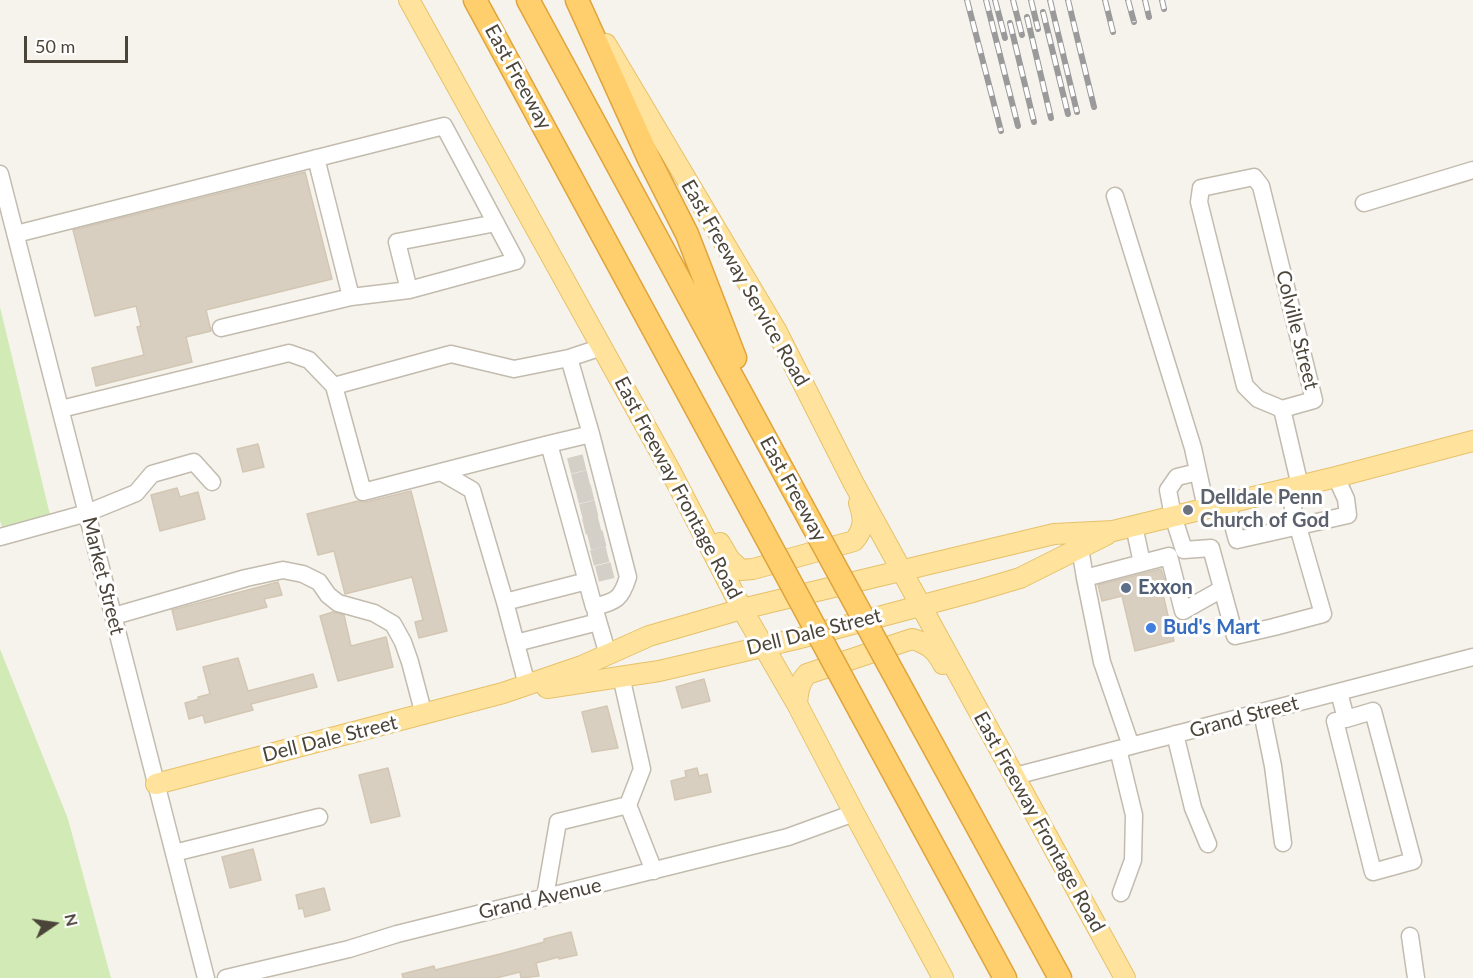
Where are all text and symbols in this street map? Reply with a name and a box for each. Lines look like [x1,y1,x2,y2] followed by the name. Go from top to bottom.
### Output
[479,20,557,134] street label: East Freeway
[27,24,130,62] scale bar
[35,35,75,57] text: 50 m
[676,175,814,391] street label: East Freeway Service Road
[1271,268,1323,392] street label: Colville Street
[609,373,747,603] street label: East Freeway Frontage Road
[754,432,832,546] street label: East Freeway
[1200,486,1329,533] place label: Delldale Penn Church of God
[1181,503,1195,517] marker: Delldale Penn Church of God
[77,515,129,637] street label: Market Street
[1138,576,1193,600] place label: Exxon
[1119,581,1133,595] marker: Exxon
[744,604,884,660] street label: Dell Dale Street
[1163,616,1260,640] place label: Bud's Mart
[1144,621,1158,635] marker: Bud's Mart
[1187,691,1301,743] street label: Grand Street
[968,708,1110,936] street label: East Freeway Frontage Road
[260,711,400,767] street label: Dell Dale Street
[476,873,604,925] street label: Grand Avenue
[24,894,84,954] north arrow
[61,912,83,928] text: N

